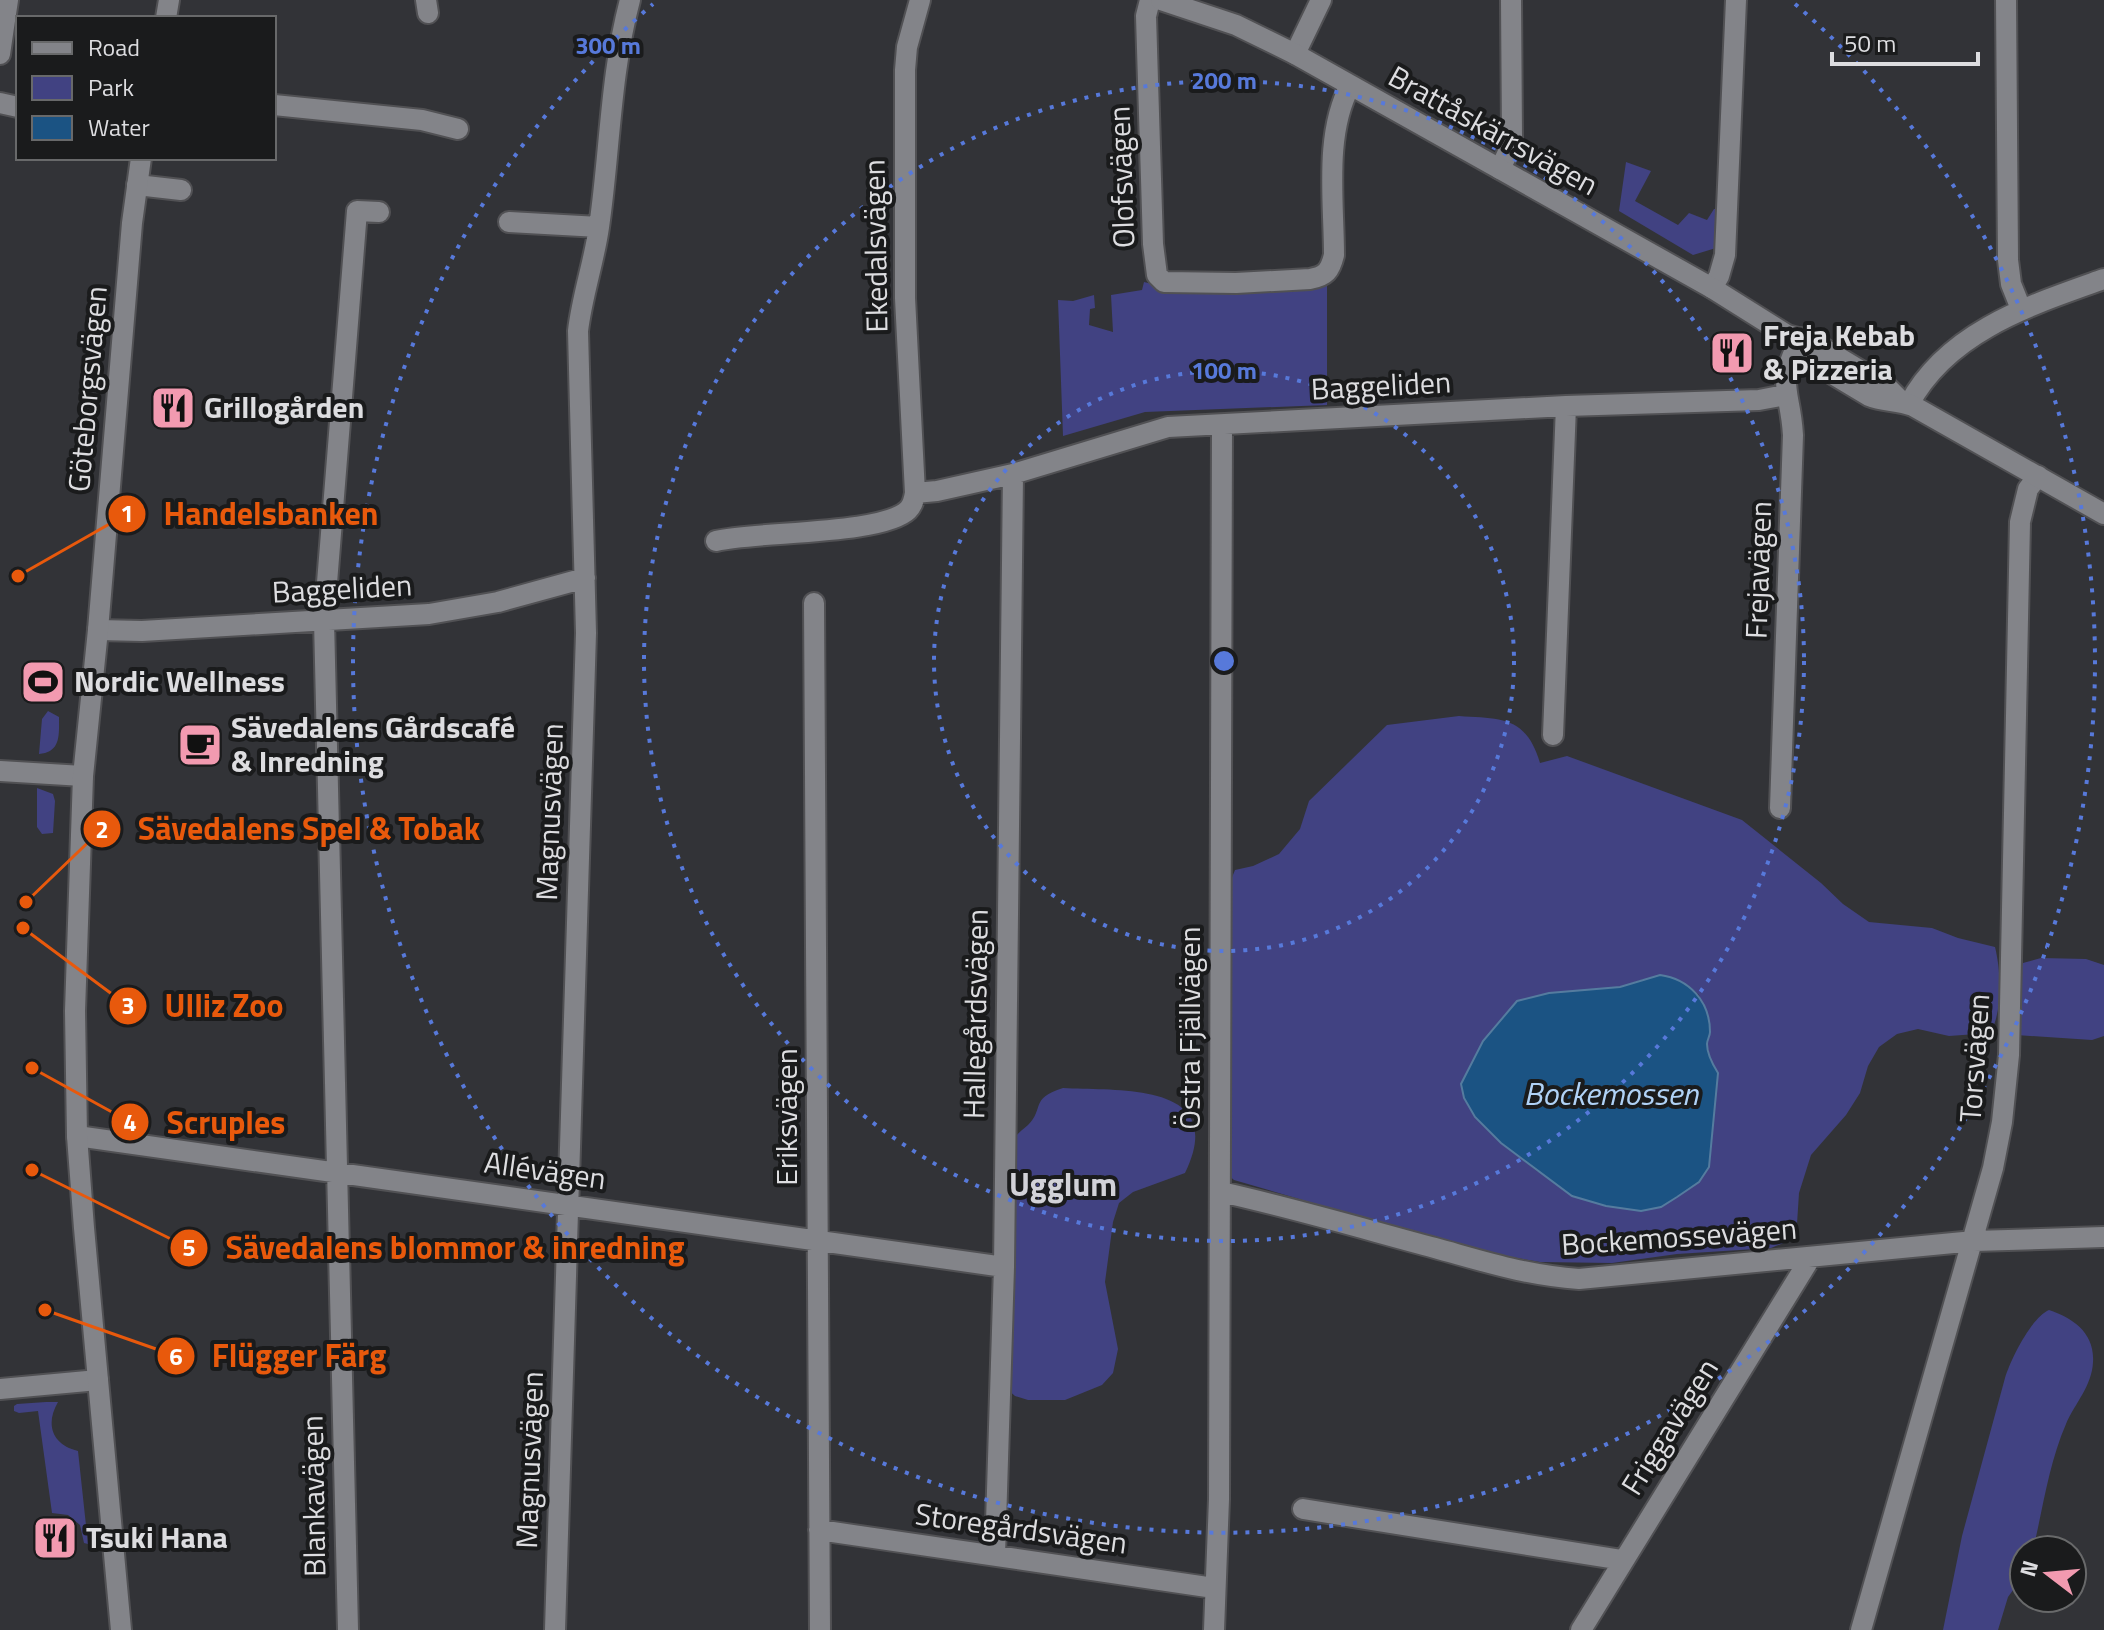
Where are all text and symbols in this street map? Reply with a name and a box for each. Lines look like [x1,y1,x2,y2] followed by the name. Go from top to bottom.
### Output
[16,16,276,160] legend
[1832,16,1978,66] scale bar
[1844,25,1896,61] text: 50 m
[575,27,641,63] text: 300 m
[88,29,140,65] text: Road
[1380,53,1607,207] street label: Brattåskärrsvägen
[1191,62,1257,98] text: 200 m
[88,69,134,105] text: Park
[1096,105,1146,249] street label: Olofsvägen
[88,109,150,145] text: Water
[850,159,900,333] street label: Ekedalsvägen
[55,284,119,494] street label: Göteborgsvägen
[1763,312,1915,392] place label: Freja Kebab & Pizzeria
[1708,329,1756,377] restaurant icon: Freja Kebab & Pizzeria
[1191,352,1257,388] text: 100 m
[1310,358,1452,412] street label: Baggeliden
[149,384,197,432] restaurant icon: Grillogården
[204,384,364,430] place label: Grillogården
[107,486,394,542] callout: Handelsbanken
[163,489,379,537] text: Handelsbanken
[120,495,134,531] text: 1
[1733,500,1783,640] street label: Frejavägen
[271,561,413,615] street label: Baggeliden
[1210,647,1238,675] centre of rings
[19,658,67,706] sports icon: Nordic Wellness
[74,658,285,704] place label: Nordic Wellness
[231,704,515,784] place label: Sävedalens Gårdscafé & Inredning
[176,721,224,769] cafe icon: Sävedalens Gårdscafé & Inredning
[523,723,575,901] street label: Magnusvägen
[82,801,496,857] callout: Sävedalens Spel & Tobak
[138,804,481,852] text: Sävedalens Spel & Tobak
[95,811,109,847] text: 2
[950,908,1000,1119] street label: Hallegårdsvägen
[1166,926,1212,1130] street label: Östra Fjällvägen
[108,978,299,1034] callout: Ulliz Zoo
[165,981,283,1029] text: Ulliz Zoo
[121,987,135,1023] text: 3
[1947,992,2001,1124] street label: Torsvägen
[763,1048,809,1186] street label: Eriksvägen
[1524,1069,1699,1117] water label: Bockemossen
[110,1094,301,1150] callout: Scruples
[167,1098,285,1146] text: Scruples
[123,1104,137,1140] text: 4
[481,1139,609,1201] street label: Allévägen
[1009,1160,1117,1208] district label: Ugglum
[1560,1205,1798,1267] street label: Bockemossevägen
[169,1220,700,1276] callout: Sävedalens blommor & inredning
[225,1223,685,1271] text: Sävedalens blommor & inredning
[182,1229,196,1265] text: 5
[156,1328,403,1384] callout: Flügger Färg
[212,1331,386,1379] text: Flügger Färg
[169,1338,183,1374] text: 6
[1609,1349,1729,1504] street label: Friggavägen
[503,1371,555,1549] street label: Magnusvägen
[289,1415,337,1577] street label: Blankavägen
[912,1490,1130,1566] street label: Storegårdsvägen
[31,1514,79,1562] restaurant icon: Tsuki Hana
[86,1514,228,1560] place label: Tsuki Hana
[2008,1534,2088,1614] north arrow
[2010,1556,2047,1581] text: N

